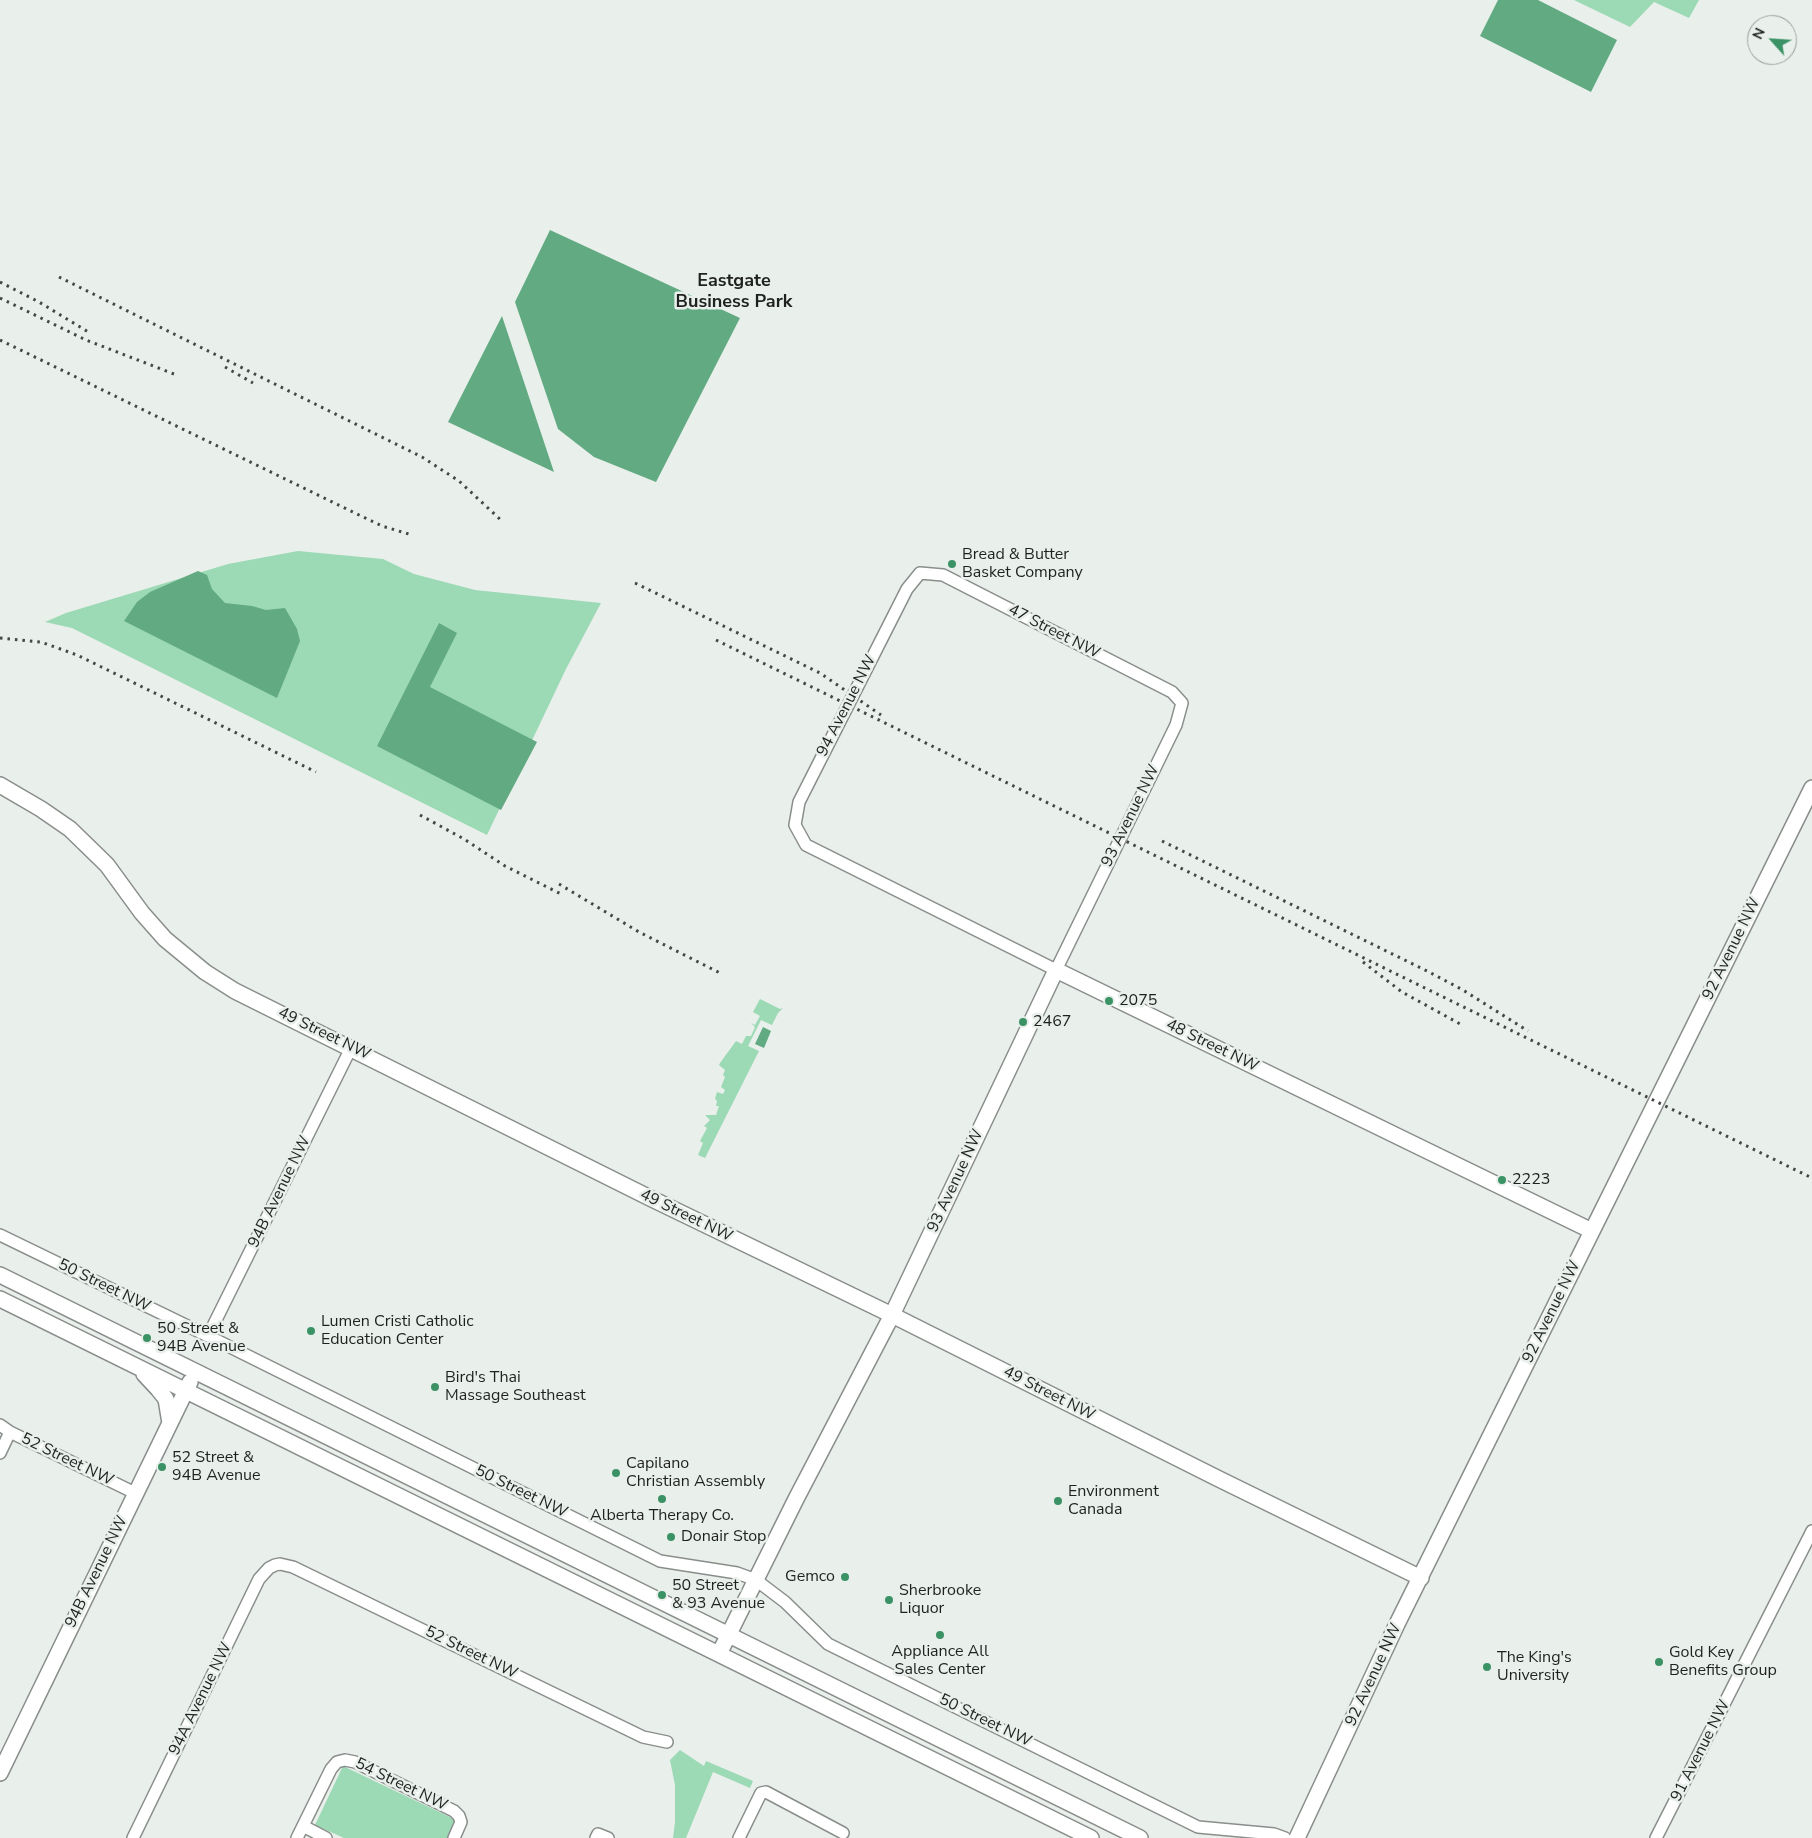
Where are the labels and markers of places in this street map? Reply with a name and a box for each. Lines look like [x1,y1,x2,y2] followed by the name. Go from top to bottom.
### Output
[962,545,1083,583] place label: Bread & Butter Basket Company
[946,558,958,570] marker: Bread & Butter Basket Company
[1119,991,1157,1011] place label: 2075
[1103,995,1115,1007] marker: 2075
[1033,1012,1071,1032] place label: 2467
[1017,1016,1029,1028] marker: 2467
[1512,1170,1550,1190] place label: 2223
[1496,1174,1508,1186] marker: 2223
[321,1312,474,1350] place label: Lumen Cristi Catholic Education Center
[157,1319,246,1357] place label: 50 Street & 94B Avenue
[305,1325,317,1337] marker: Lumen Cristi Catholic Education Center
[141,1332,153,1344] marker: 50 Street & 94B Avenue
[445,1368,586,1406] place label: Bird's Thai Massage Southeast
[429,1381,441,1393] marker: Bird's Thai Massage Southeast
[172,1448,261,1486] place label: 52 Street & 94B Avenue
[626,1454,765,1492] place label: Capilano Christian Assembly
[156,1461,168,1473] marker: 52 Street & 94B Avenue
[610,1467,622,1479] marker: Capilano Christian Assembly
[1068,1482,1159,1520] place label: Environment Canada
[656,1493,668,1505] marker: Alberta Therapy Co.
[1052,1495,1064,1507] marker: Environment Canada
[590,1506,734,1526] place label: Alberta Therapy Co.
[681,1527,766,1547] place label: Donair Stop
[665,1531,677,1543] marker: Donair Stop
[785,1567,835,1587] place label: Gemco
[839,1571,851,1583] marker: Gemco
[672,1576,765,1614] place label: 50 Street & 93 Avenue
[899,1581,981,1619] place label: Sherbrooke Liquor
[656,1589,668,1601] marker: 50 Street & 93 Avenue
[883,1594,895,1606] marker: Sherbrooke Liquor
[934,1629,946,1641] marker: Appliance All Sales Center
[891,1642,989,1680] place label: Appliance All Sales Center
[1669,1643,1777,1681] place label: Gold Key Benefits Group
[1497,1648,1572,1686] place label: The King's University
[1653,1656,1665,1668] marker: Gold Key Benefits Group
[1481,1661,1493,1673] marker: The King's University

